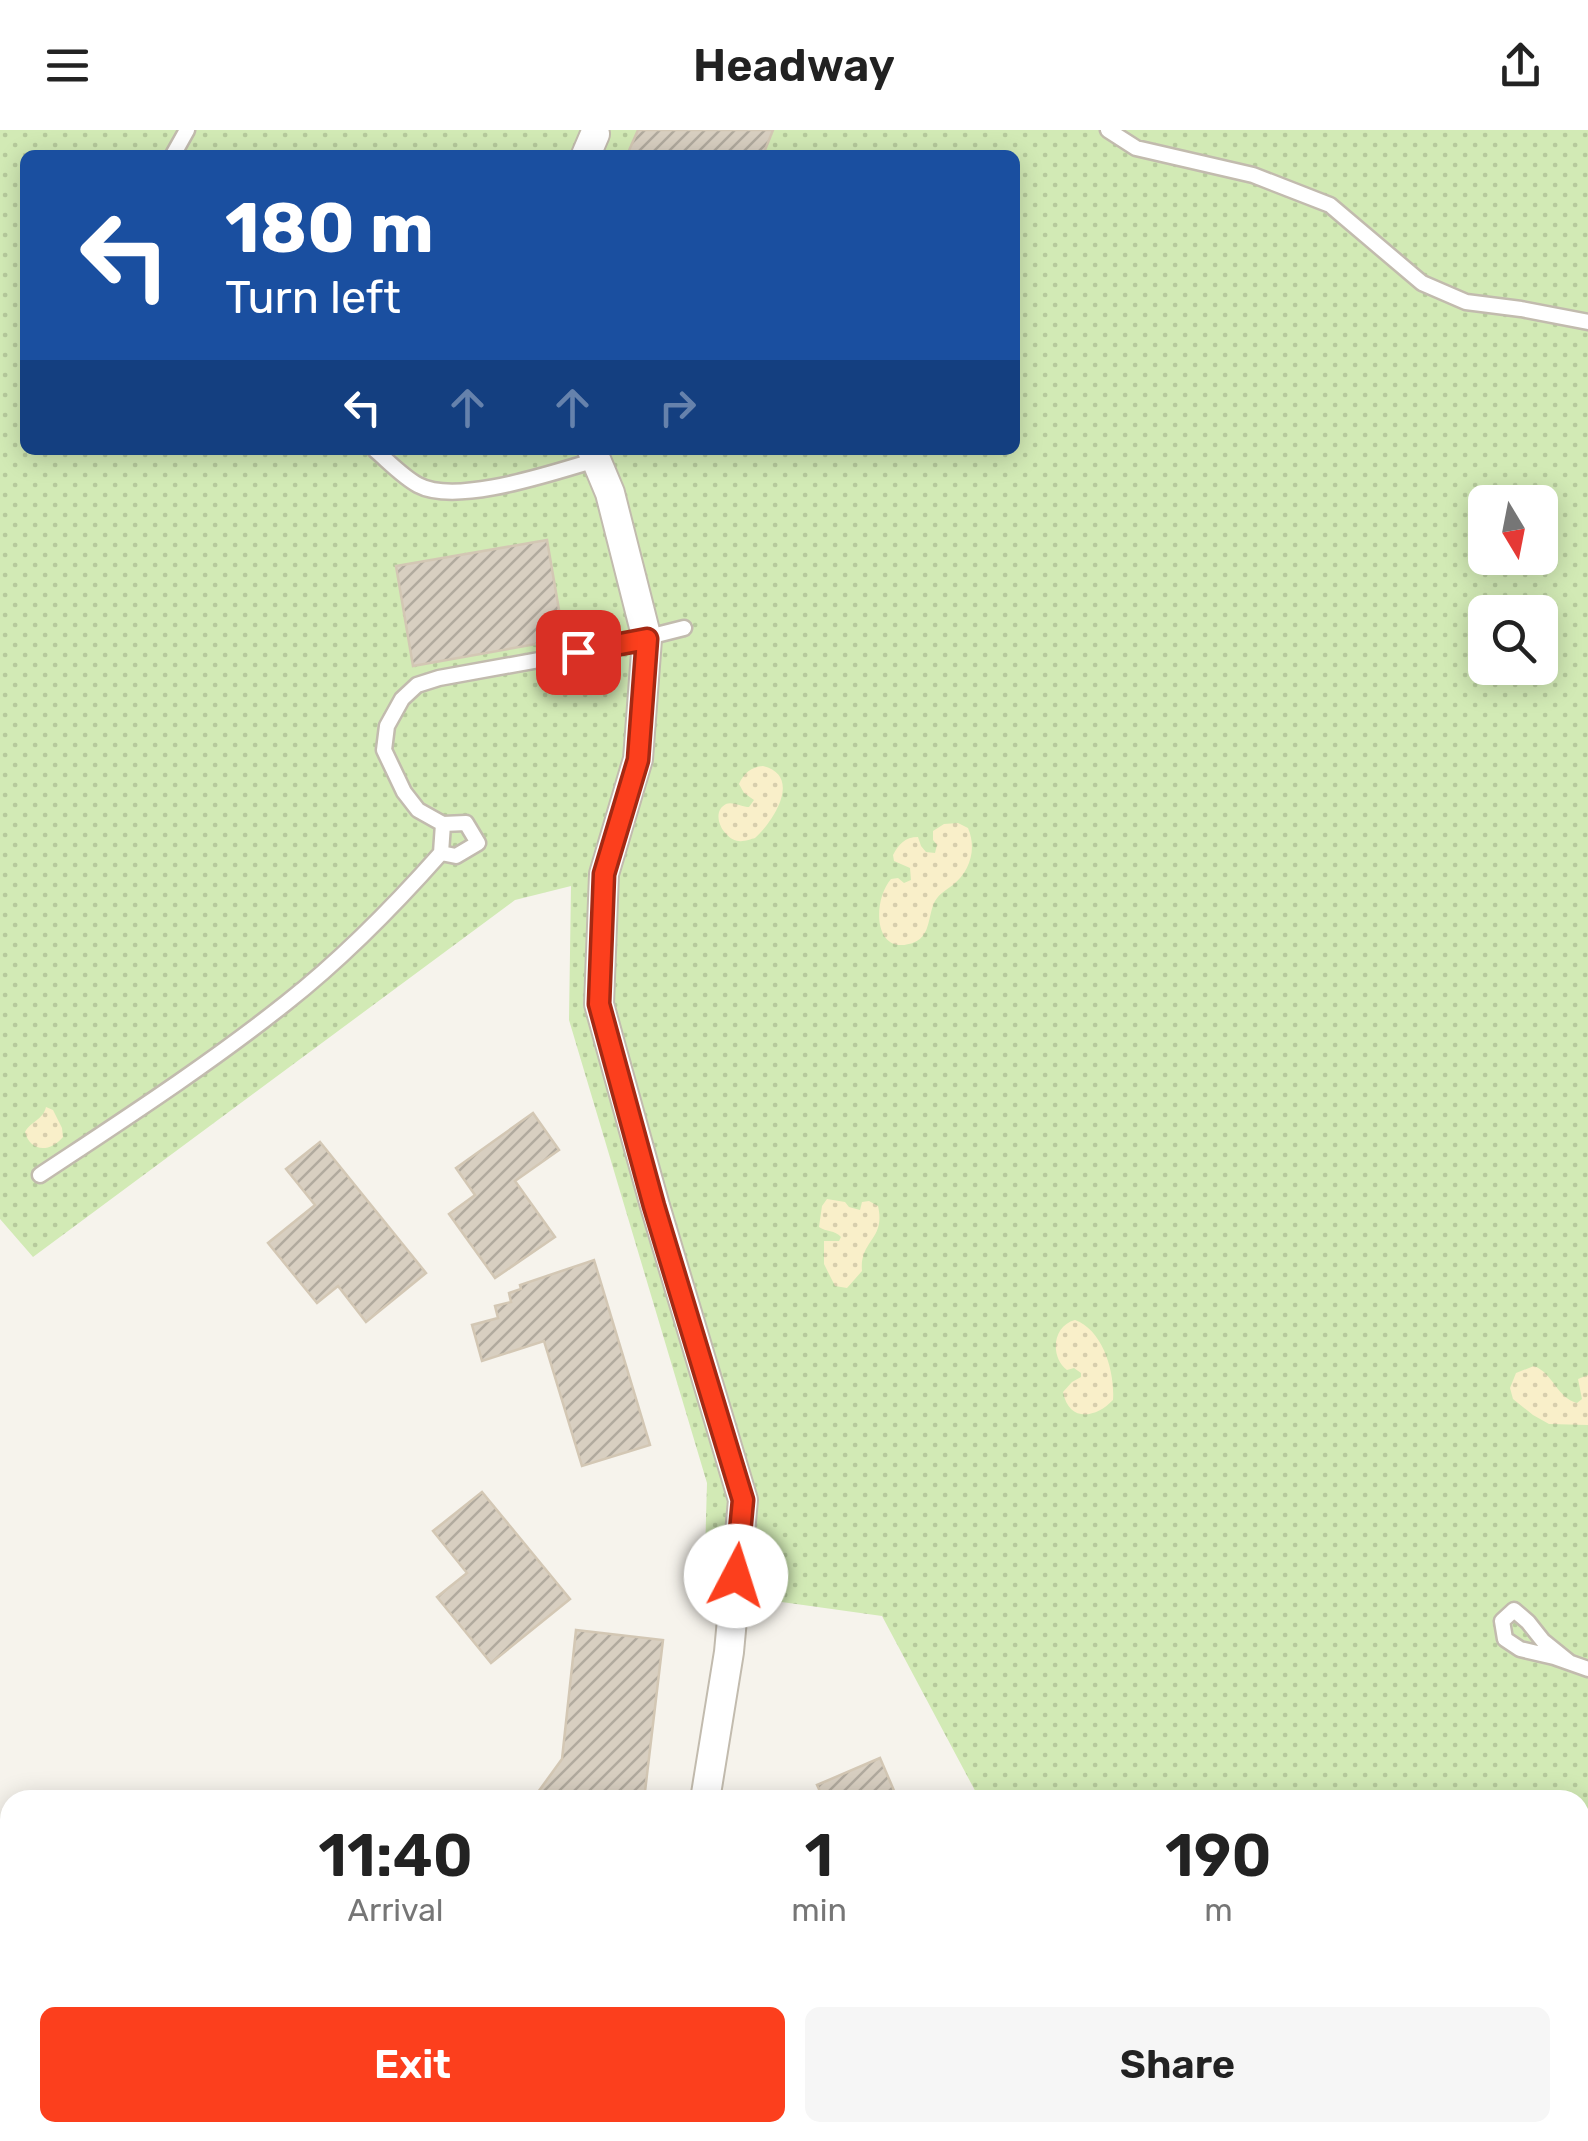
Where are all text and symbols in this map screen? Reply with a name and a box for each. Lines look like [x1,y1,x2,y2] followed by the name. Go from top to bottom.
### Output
[40,38,95,93] icon: menu
[1493,38,1548,93] icon: share
[693,39,895,92] text: Headway
[225,187,434,270] text: 180 m
[60,190,190,320] icon: left
[225,271,401,324] text: Turn left
[335,380,390,435] icon: left
[440,380,495,435] icon: ahead
[545,380,600,435] icon: ahead
[650,380,705,435] icon: right
[1468,485,1558,575] north arrow
[1468,485,1558,685] map controls
[1468,595,1558,685] button: search
[536,610,621,695] pin
[551,625,606,680] icon: arrive
[684,1524,788,1628] position arrow
[318,1820,473,1891] text: 11:40
[805,1820,833,1891] text: 1
[1165,1820,1272,1891] text: 190
[348,1891,444,1929] text: Arrival
[791,1891,847,1929] text: min
[1204,1891,1233,1929] text: m
[40,2007,785,2122] button: Exit
[805,2007,1550,2122] button: Share

